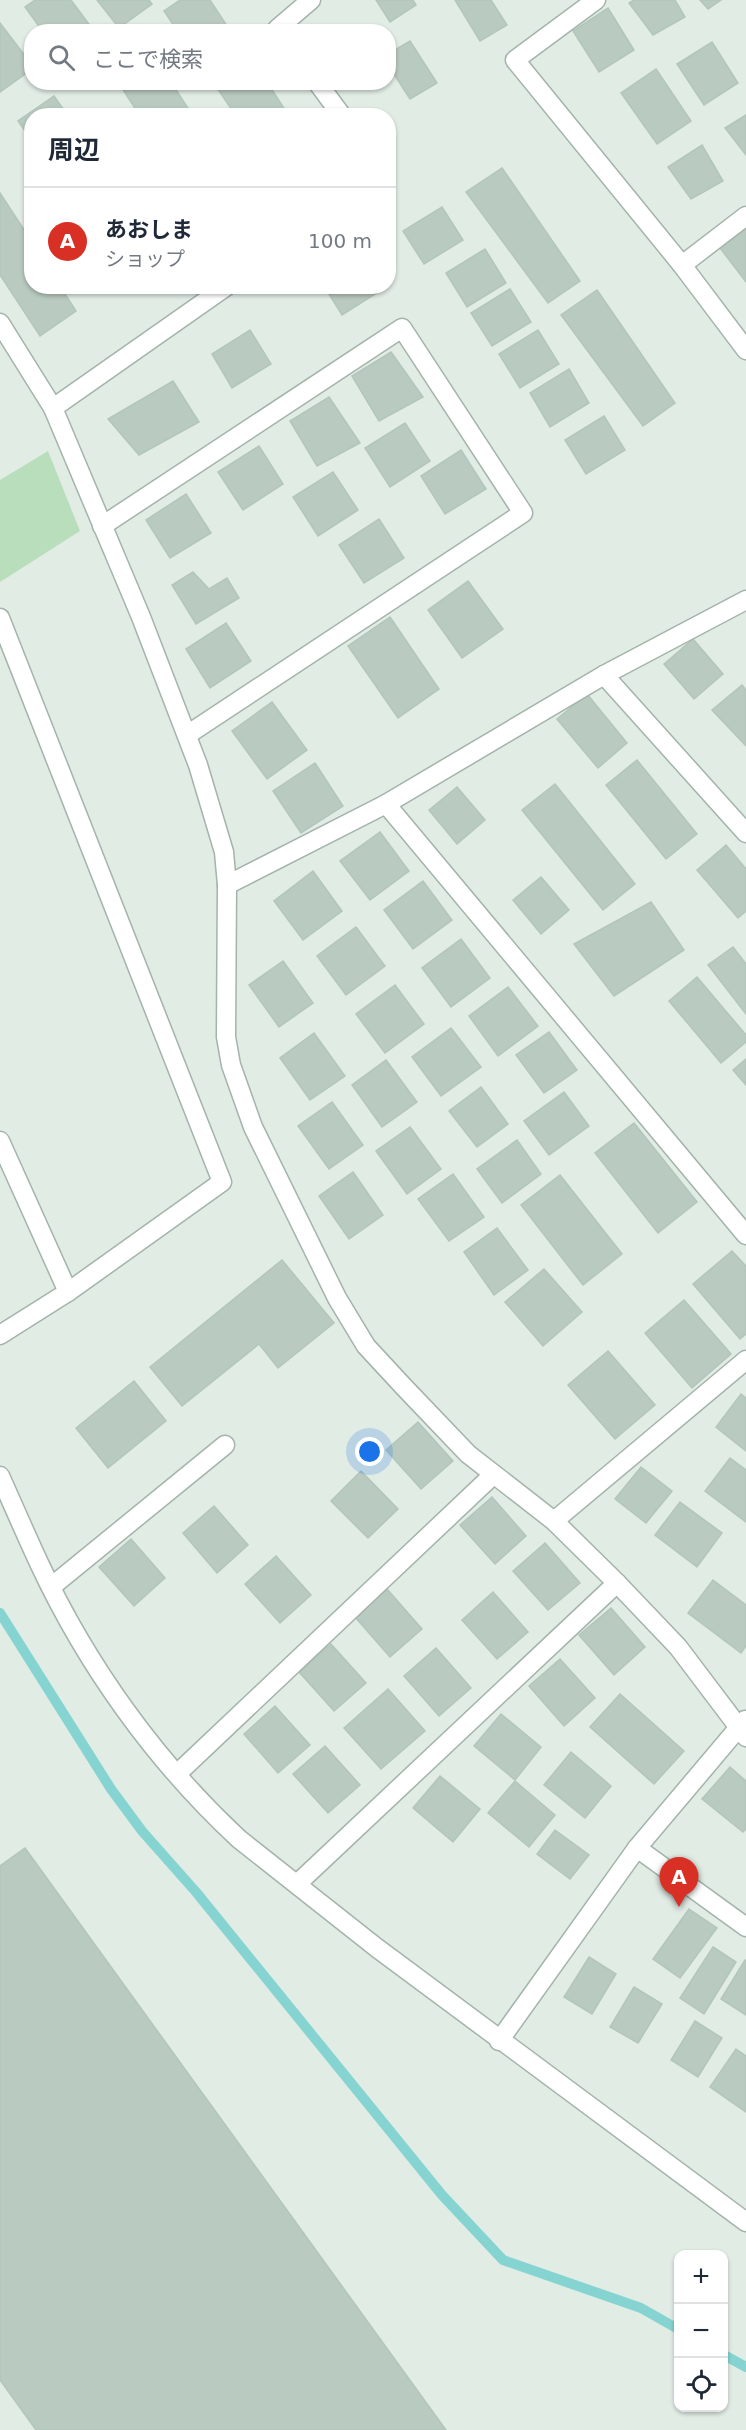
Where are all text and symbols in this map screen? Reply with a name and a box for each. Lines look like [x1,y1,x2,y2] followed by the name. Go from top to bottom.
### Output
[24,24,396,90] search box
[45,41,78,74] icon: search
[93,47,203,72] text: ここで検索
[48,135,100,165] text: 周辺
[105,217,193,242] text: あおしま
[60,229,75,253] text: A
[308,229,372,253] text: 100 m
[105,247,185,271] text: ショップ
[355,1437,384,1466] your location
[660,1858,698,1907] pin: A
[674,2250,728,2412] map controls
[674,2250,728,2304] button: +
[674,2304,728,2358] button: −
[674,2358,728,2412] button: locate

